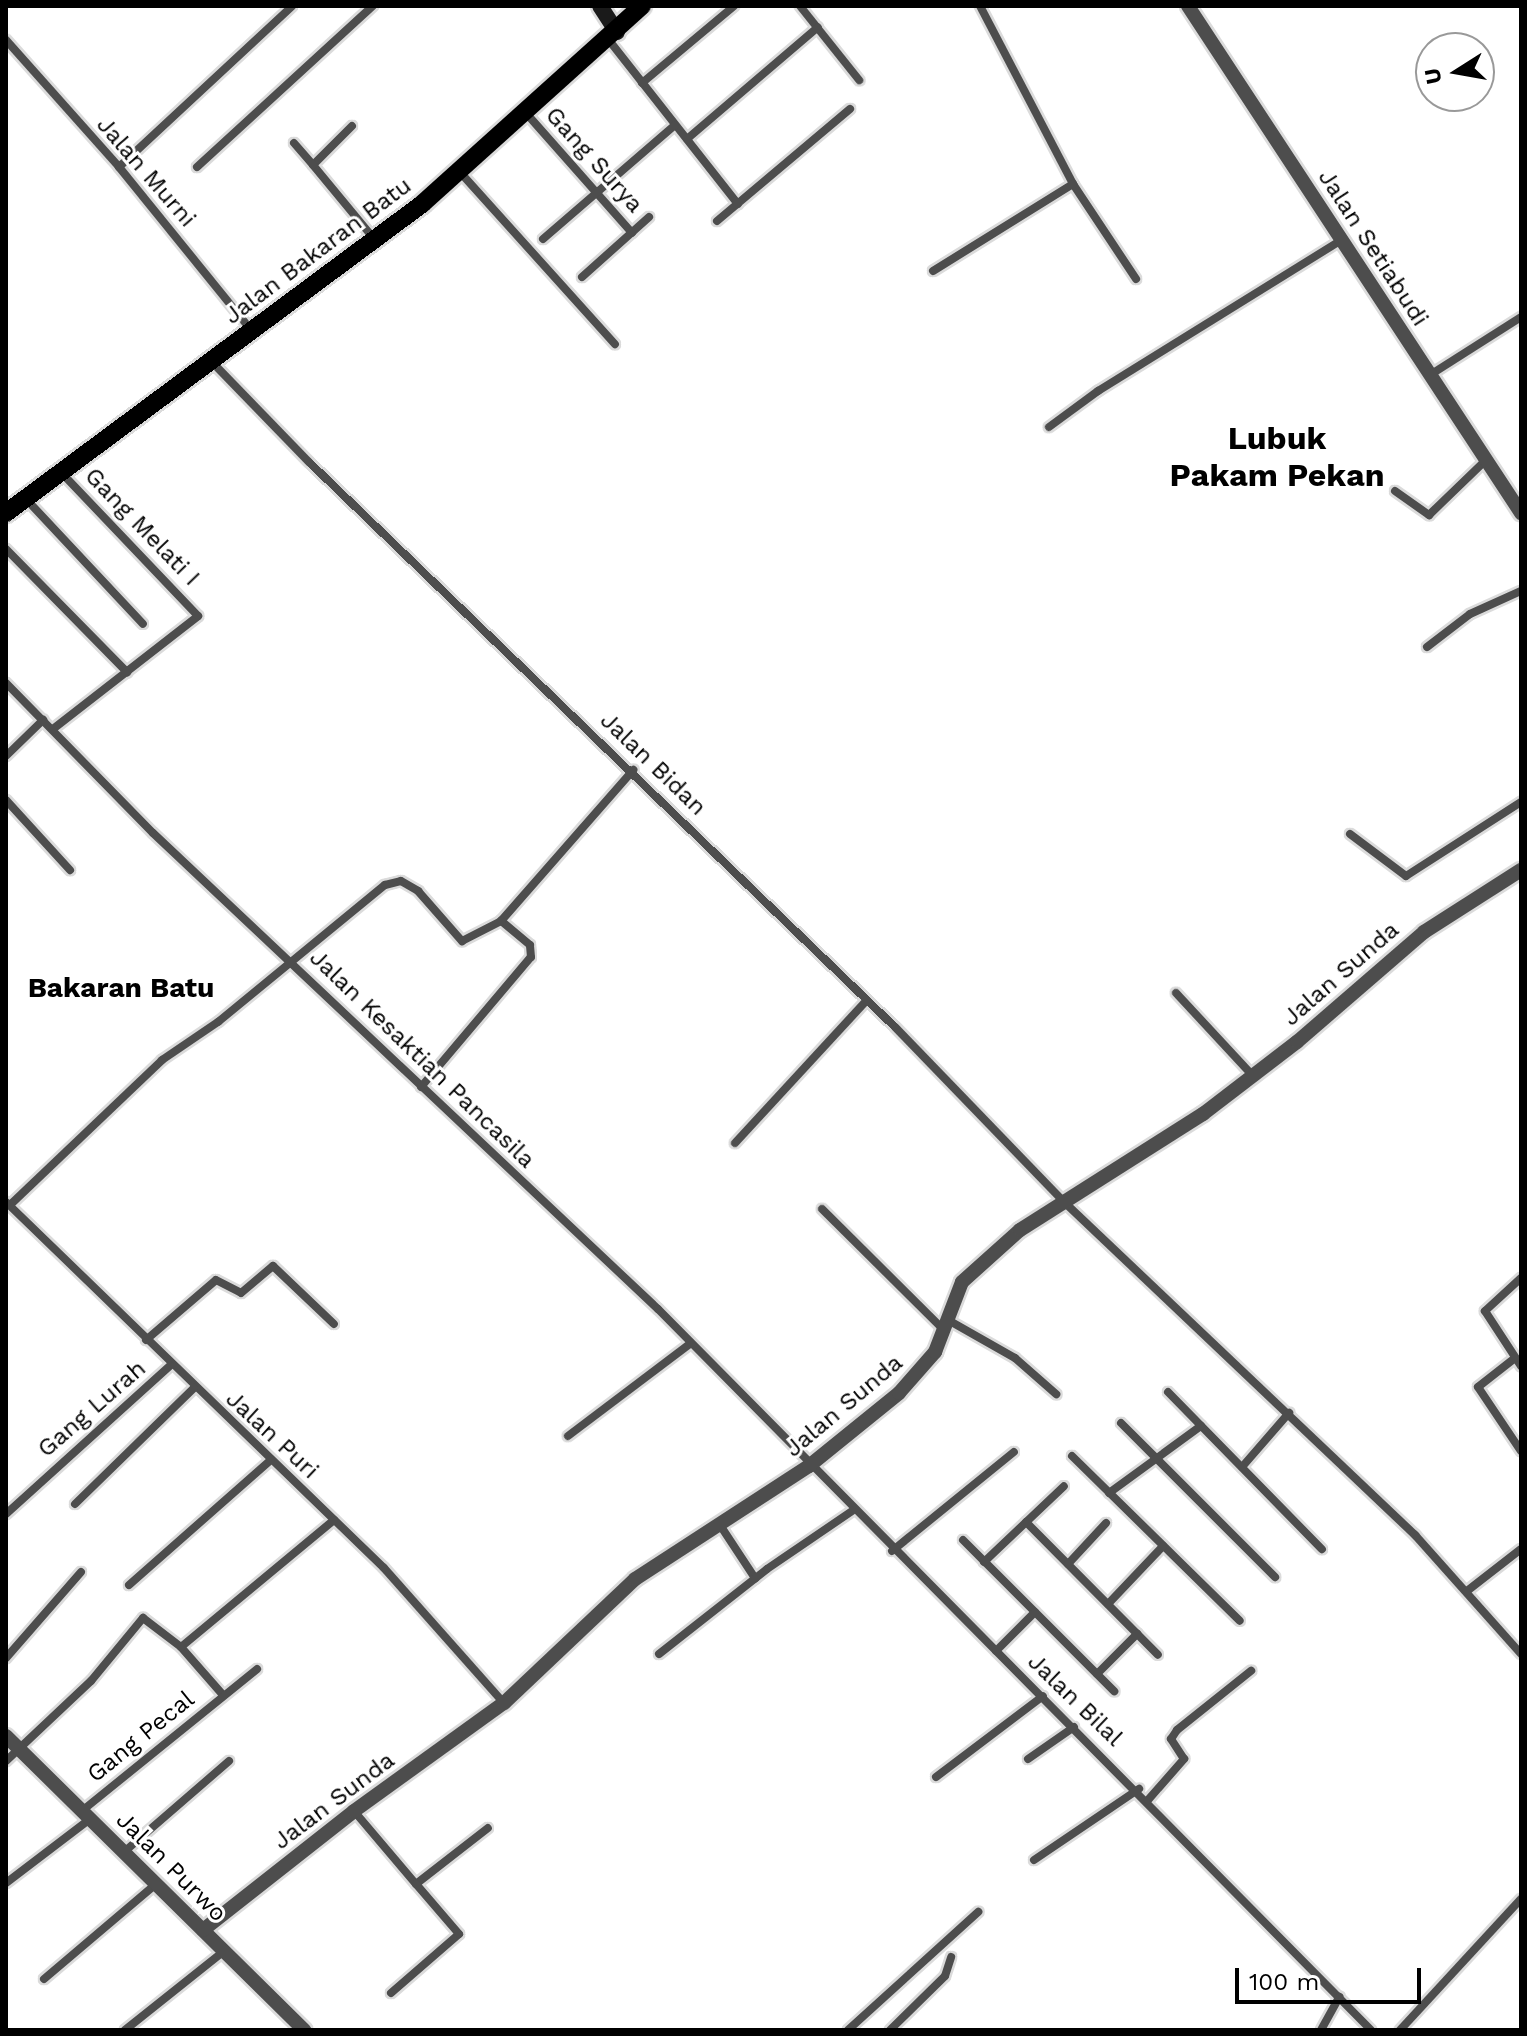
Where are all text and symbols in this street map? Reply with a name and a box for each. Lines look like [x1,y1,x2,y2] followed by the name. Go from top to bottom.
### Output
[1415,32,1495,112] north arrow
[1419,66,1447,86] text: U
[539,101,649,219] street label: Gang Surya
[90,111,202,233] street label: Jalan Murni
[1312,164,1434,332] street label: Jalan Setiabudi
[219,171,417,331] street label: Jalan Bakaran Batu
[1169,420,1385,495] district label: Lubuk Pakam Pekan
[78,462,206,592] street label: Gang Melati I
[594,706,712,822] street label: Jalan Bidan
[1277,916,1405,1032] street label: Jalan Sunda
[303,944,541,1174] street label: Jalan Kesaktian Pancasila
[28,971,214,1005] district label: Bakaran Batu
[779,1349,909,1463] street label: Jalan Sunda
[32,1354,152,1464] street label: Gang Lurah
[220,1385,324,1485] street label: Jalan Puri
[1021,1648,1129,1752] street label: Jalan Bilal
[82,1685,200,1789] street label: Gang Pecal
[268,1746,400,1856] street label: Jalan Sunda
[110,1806,232,1928] street label: Jalan Purwo
[1239,1952,1425,2002] scale bar
[1249,1968,1319,1996] text: 100 m

